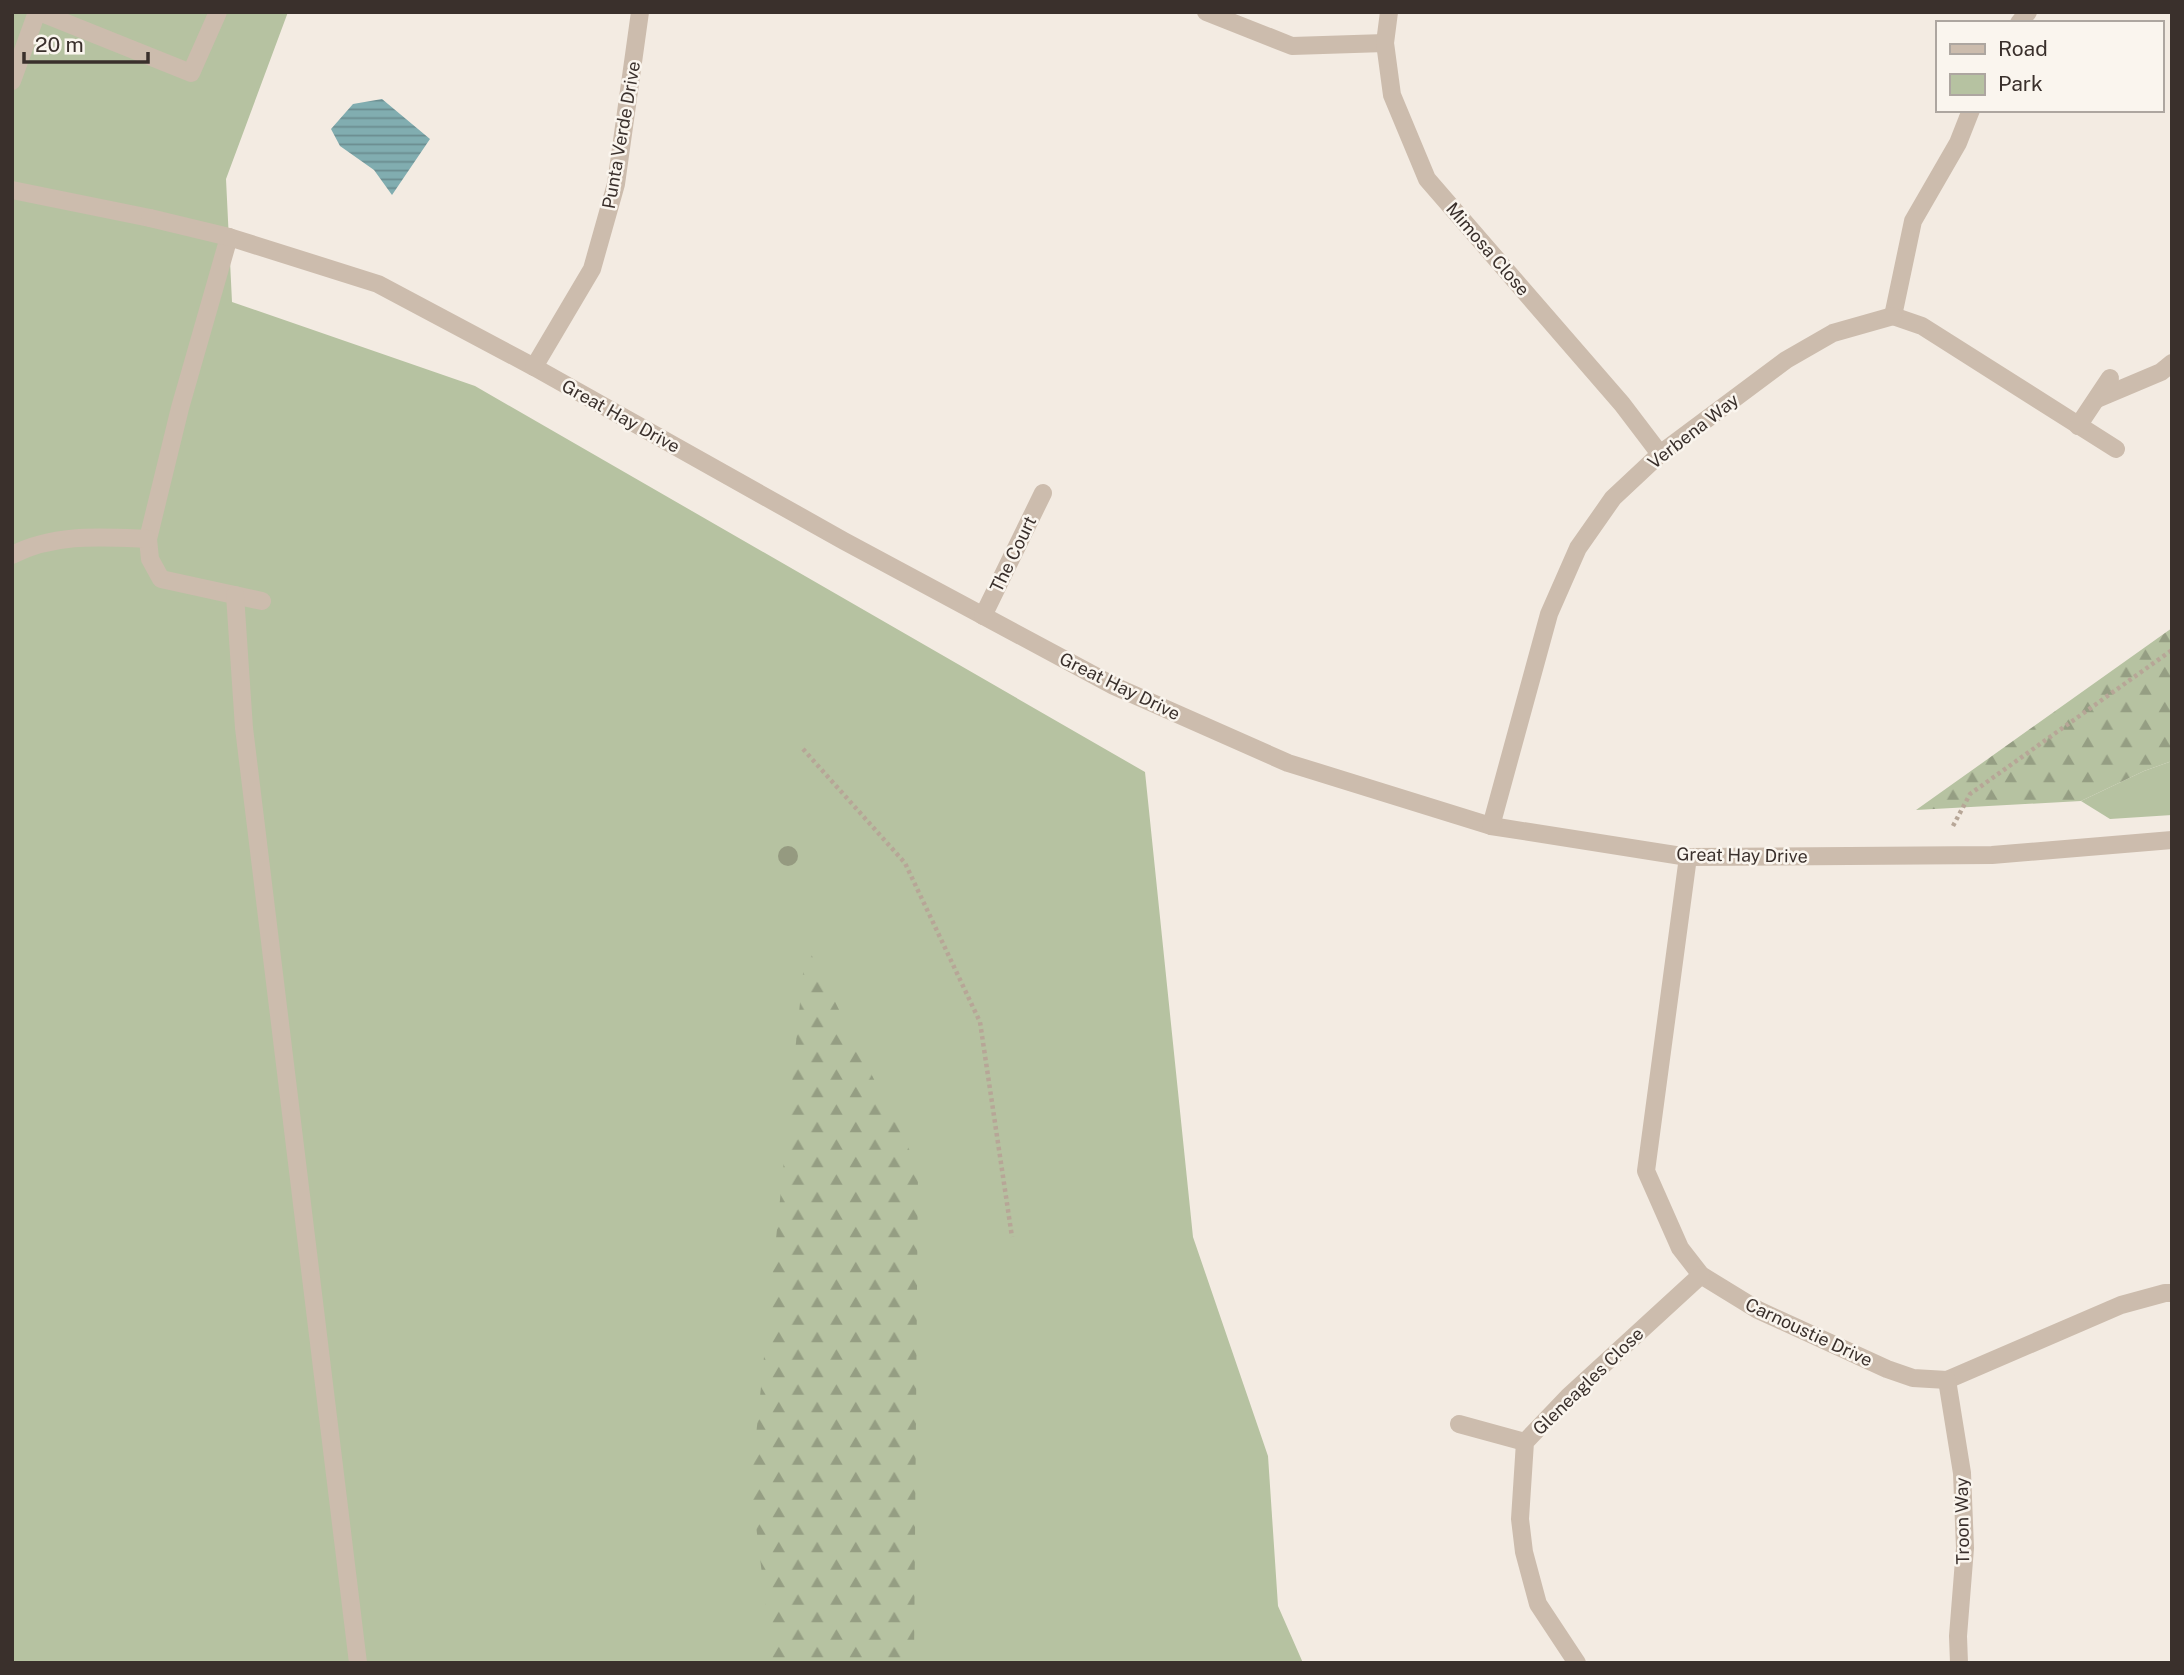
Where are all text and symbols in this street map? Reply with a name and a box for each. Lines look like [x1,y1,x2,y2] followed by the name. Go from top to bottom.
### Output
[24,21,149,65] scale bar
[1936,21,2163,112] legend
[35,32,84,57] text: 20 m
[1998,36,2048,61] text: Road
[598,60,644,210] street label: Punta Verde Drive
[1998,71,2043,96] text: Park
[1442,198,1534,300] street label: Mimosa Close
[558,375,684,457] street label: Great Hay Drive
[1643,389,1743,473] street label: Verbena Way
[986,512,1040,596] street label: The Court
[1056,648,1184,724] street label: Great Hay Drive
[1676,843,1808,867] street label: Great Hay Drive
[1742,1293,1876,1371] street label: Carnoustie Drive
[1528,1323,1648,1439] street label: Gleneagles Close
[1951,1477,1973,1565] street label: Troon Way

